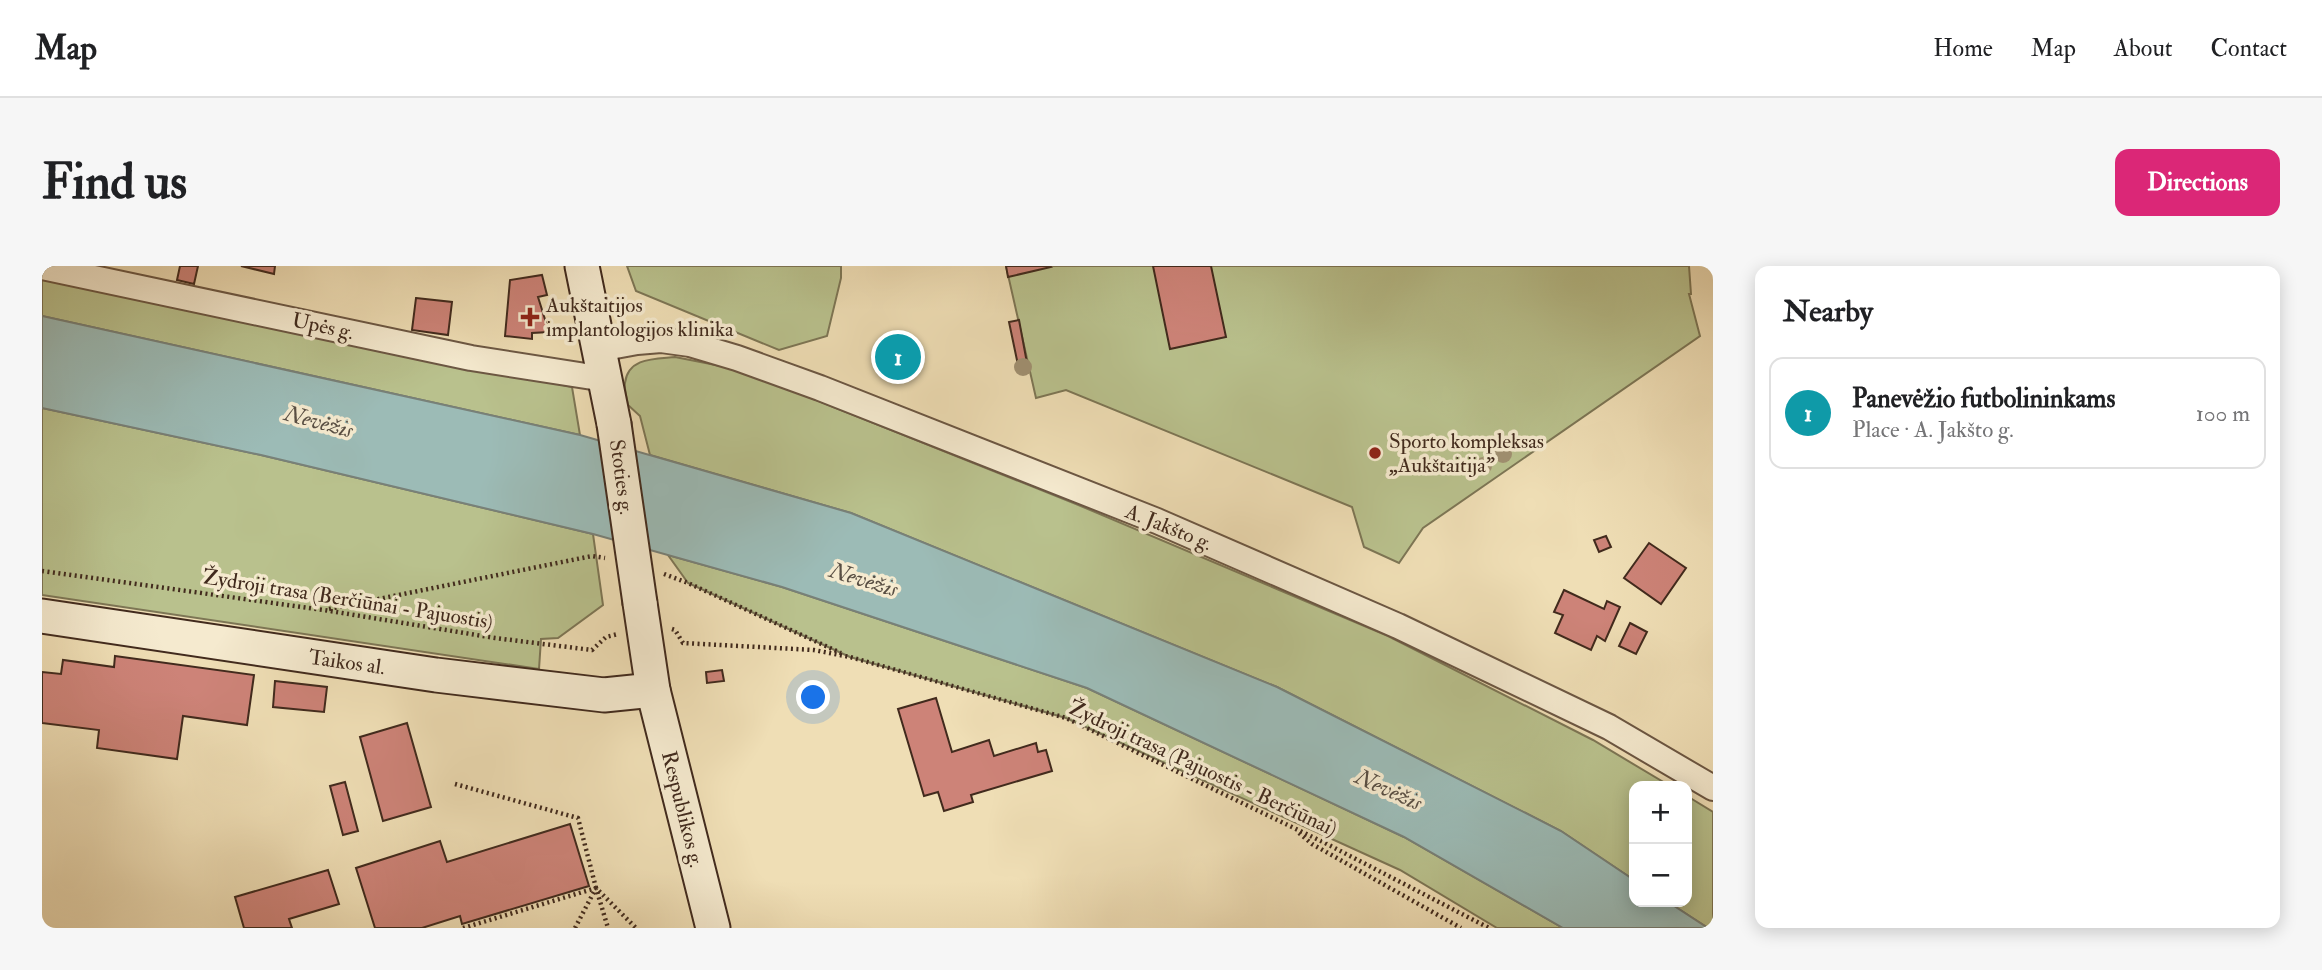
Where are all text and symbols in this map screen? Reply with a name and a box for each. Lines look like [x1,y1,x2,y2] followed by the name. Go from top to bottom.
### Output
[35,28,97,69] text: Map
[1933,33,1993,64] text: Home
[2031,33,2076,64] text: Map
[2114,33,2173,64] text: About
[2211,33,2287,64] text: Contact
[2115,149,2280,216] button: Directions
[42,152,187,213] text: Find us
[545,292,734,343] place label: Aukštaitijos implantologijos klinika
[1783,293,1873,330] text: Nearby
[290,307,356,346] street label: Upės g.
[520,307,540,327] marker: Aukštaitijos implantologijos klinika
[875,331,921,383] pin: 1
[1852,383,2115,415] text: Panevėžio futbolininkams
[280,398,357,445] water label: Nevėžis
[1804,399,1812,428] text: 1
[2196,399,2250,428] text: 100 m
[1852,415,2014,444] text: Place · A. Jakšto g.
[1388,428,1544,479] place label: Sporto kompleksas „Aukštaitija”
[603,438,640,516] street label: Stoties g.
[1367,445,1383,461] marker: Sporto kompleksas „Aukštaitija”
[1121,497,1216,557] street label: A. Jakšto g.
[825,555,902,604] water label: Nevėžis
[201,563,495,636] street label: Žydroji trasa (Berčiūnai - Pajuostis)
[307,644,387,681] street label: Taikos al.
[796,680,830,714] your location
[1064,694,1341,843] street label: Žydroji trasa (Pajuostis - Berčiūnai)
[655,748,710,870] street label: Respublikos g.
[1350,762,1427,817] water label: Nevėžis
[1629,781,1692,907] map controls
[1629,781,1692,844] button: +
[1629,844,1692,907] button: −

